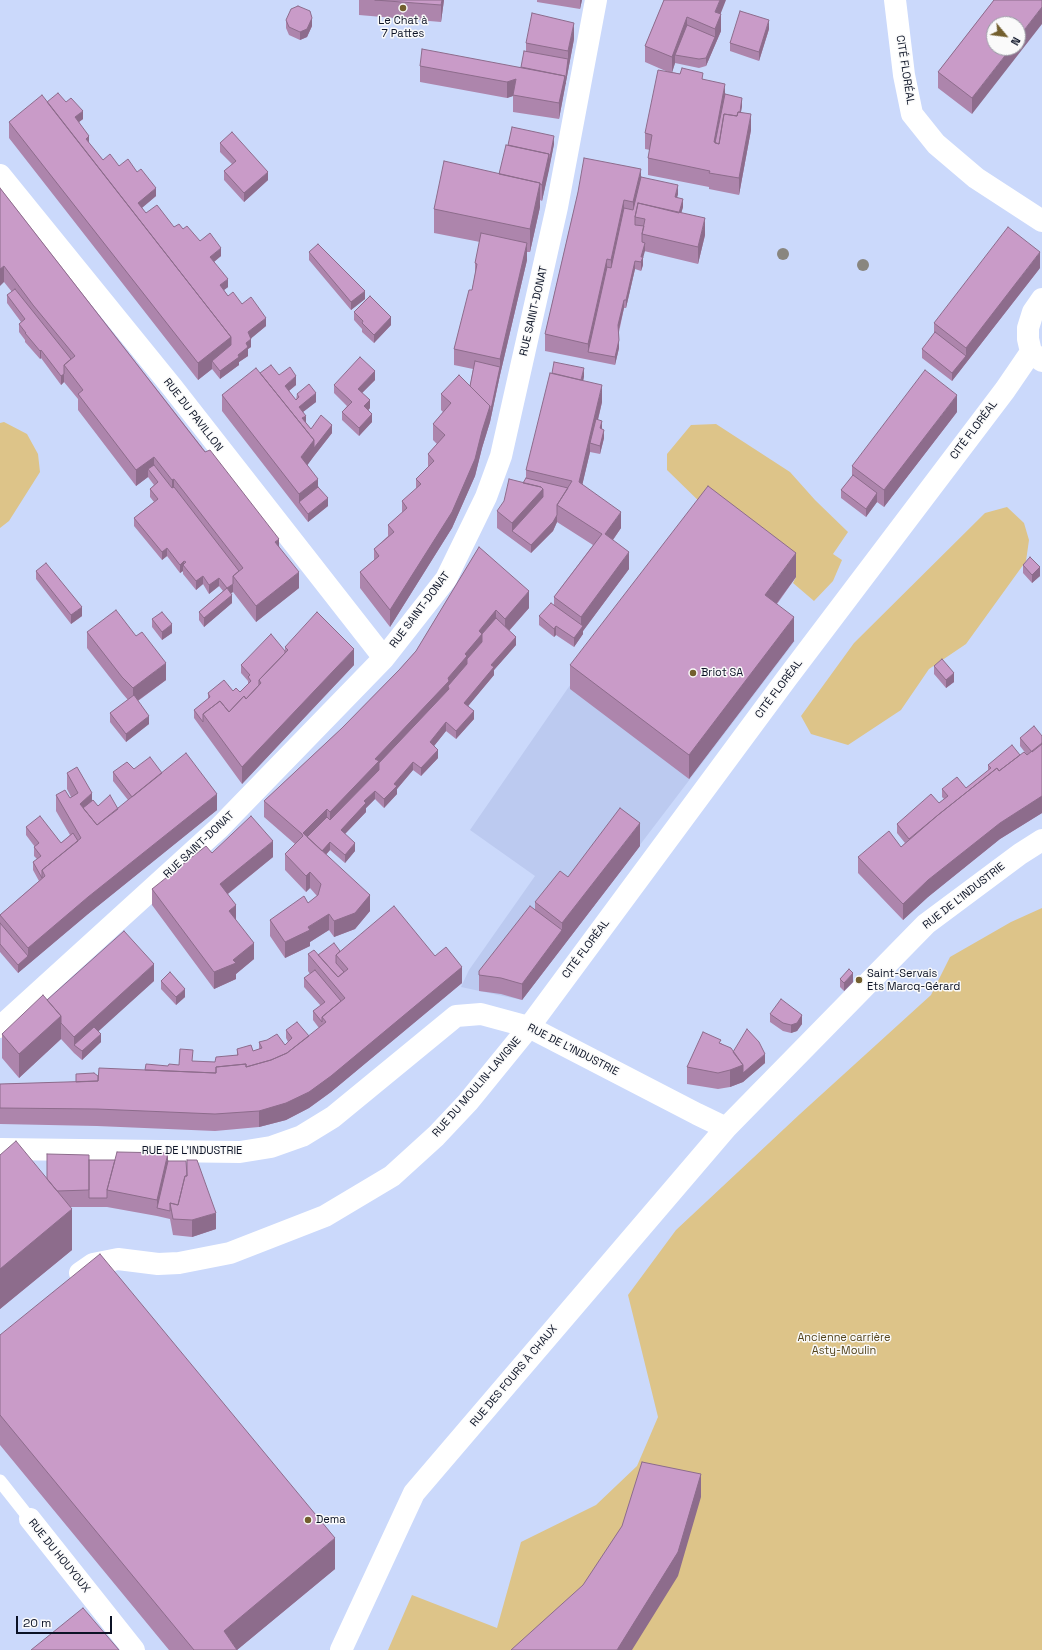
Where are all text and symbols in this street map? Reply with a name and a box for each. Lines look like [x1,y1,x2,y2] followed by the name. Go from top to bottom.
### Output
[398,3,408,13] marker: Le Chat à 7 Pattes
[378,14,428,40] place label: Le Chat à 7 Pattes
[986,16,1026,56] north arrow
[893,34,917,106] street label: CITÉ FLORÉAL
[1008,35,1024,48] text: N
[517,265,551,357] street label: RUE SAINT-DONAT
[160,376,226,454] street label: RUE DU PAVILLON
[948,398,1000,462] street label: CITÉ FLORÉAL
[387,569,453,651] street label: RUE SAINT-DONAT
[753,657,805,721] street label: CITÉ FLORÉAL
[701,666,743,680] place label: Briot SA
[688,668,698,678] marker: Briot SA
[161,809,237,881] street label: RUE SAINT-DONAT
[920,860,1008,932] street label: RUE DE L'INDUSTRIE
[560,917,612,981] street label: CITÉ FLORÉAL
[867,967,960,993] place label: Saint-Servais Ets Marcq-Gérard
[854,975,864,985] marker: Saint-Servais Ets Marcq-Gérard
[525,1021,621,1079] street label: RUE DE L'INDUSTRIE
[430,1034,524,1140] street label: RUE DU MOULIN-LAVIGNE
[142,1144,242,1158] street label: RUE DE L'INDUSTRIE
[468,1323,560,1429] street label: RUE DES FOURS À CHAUX
[797,1331,891,1357] park label: Ancienne carrière Asty-Moulin
[316,1513,346,1527] place label: Dema
[303,1515,313,1525] marker: Dema
[25,1517,93,1595] street label: RUE DU HOUYOUX
[18,1608,114,1634] scale bar
[23,1615,51,1631] text: 20 m

